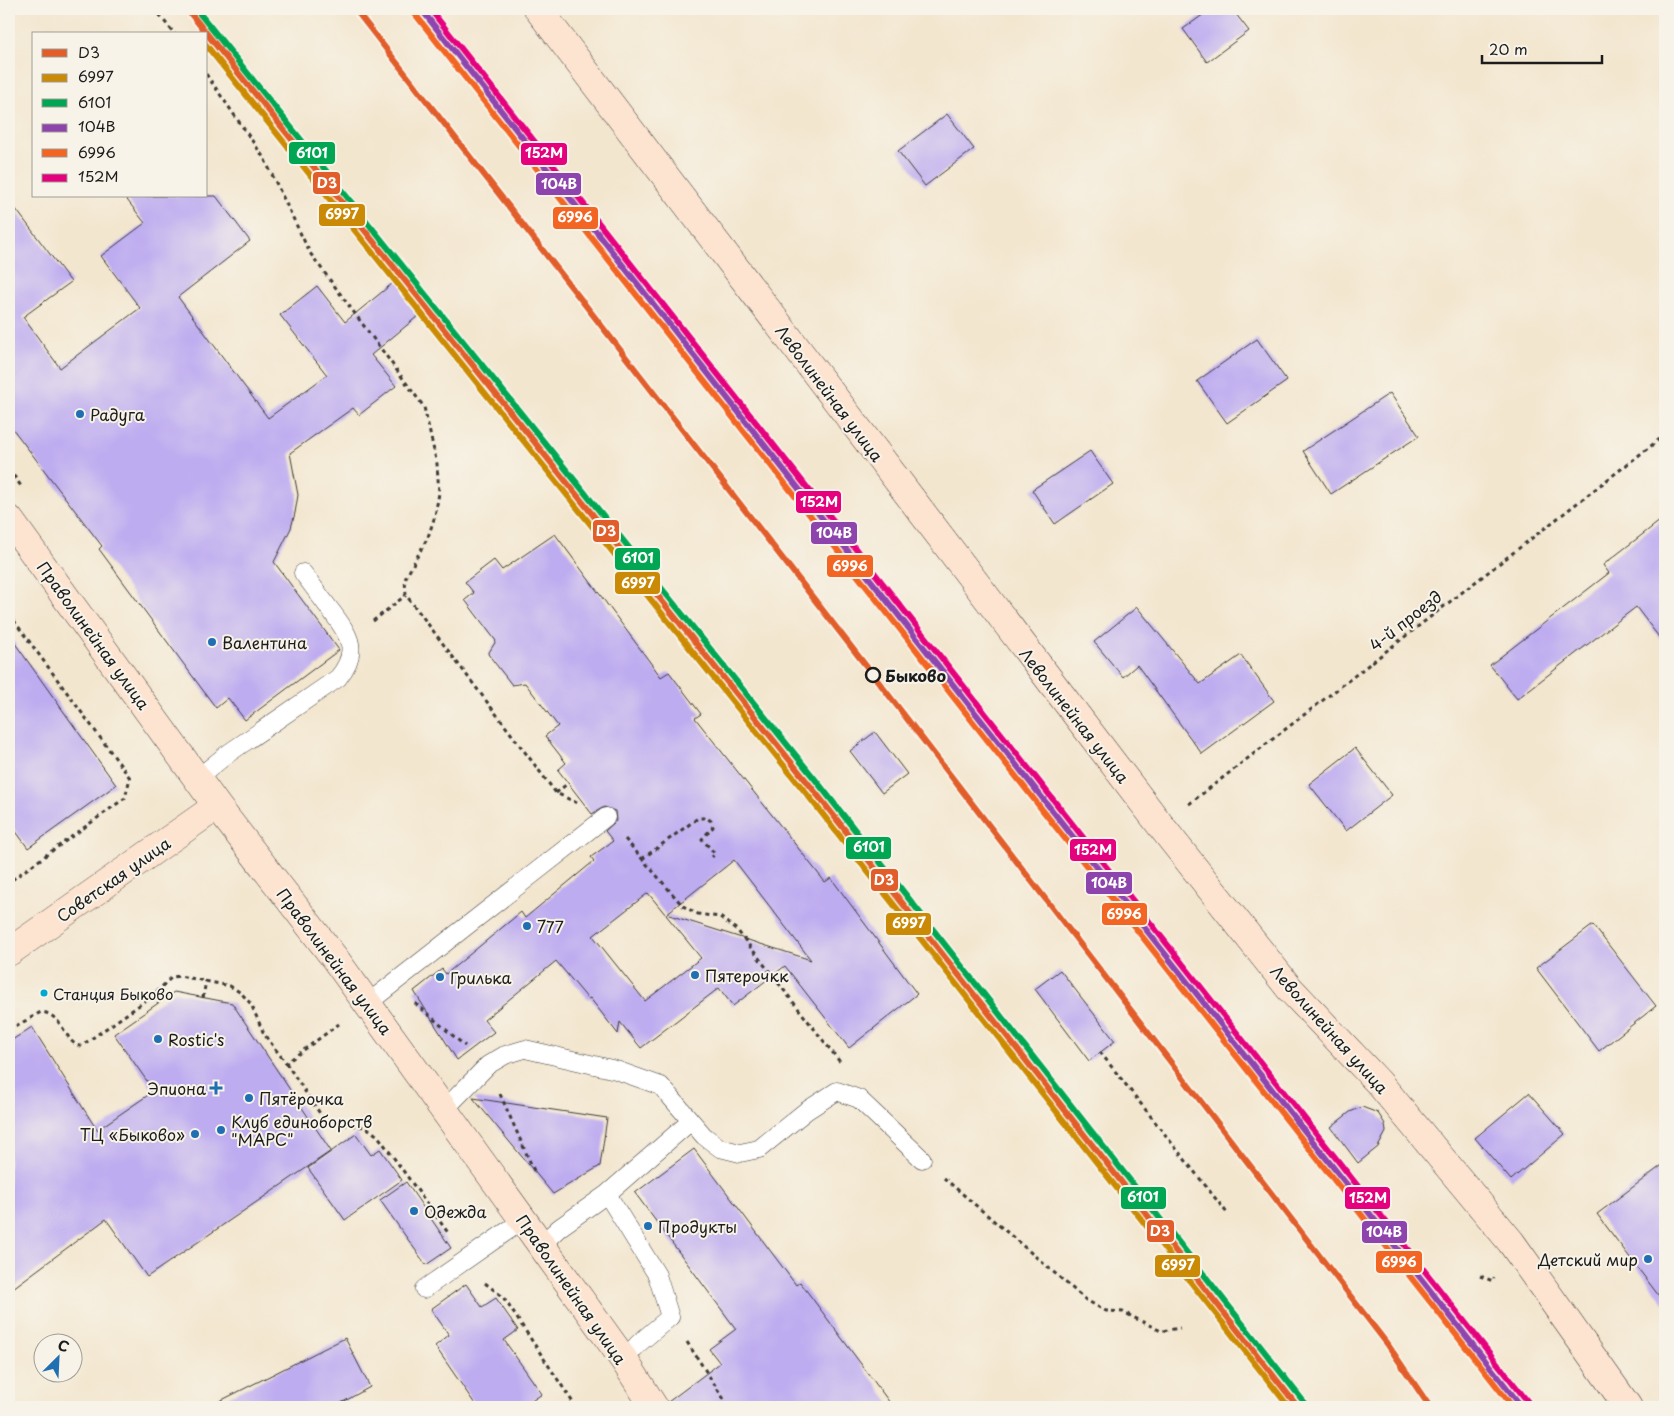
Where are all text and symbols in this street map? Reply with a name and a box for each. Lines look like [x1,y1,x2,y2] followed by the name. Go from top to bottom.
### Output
[32,32,208,198] legend
[1482,32,1602,64] scale bar
[1489,37,1528,60] text: 20 m
[78,40,100,63] text: D3
[78,64,114,87] text: 6997
[78,90,111,113] text: 6101
[78,114,116,137] text: 104В
[78,140,116,163] text: 6996
[288,141,336,165] line badge: 6101
[296,142,328,163] text: 6101
[520,142,568,166] line badge: 152М
[525,142,563,163] text: 152М
[78,164,119,187] text: 152М
[312,171,341,195] line badge: D3
[317,172,337,193] text: D3
[535,172,582,196] line badge: 104В
[541,173,577,194] text: 104В
[318,203,366,227] line badge: 6997
[325,203,360,224] text: 6997
[552,206,599,230] line badge: 6996
[557,206,593,227] text: 6996
[771,320,889,466] street label: Леволинейная улица
[90,402,145,426] place label: Радуга
[74,408,86,420] marker: Радуга
[795,490,842,514] line badge: 152М
[800,491,838,512] text: 152М
[592,519,620,543] line badge: D3
[596,520,616,541] text: D3
[810,521,858,545] line badge: 104В
[816,522,852,543] text: 104В
[614,547,661,571] line badge: 6101
[622,547,654,568] text: 6101
[826,554,874,578] line badge: 6996
[832,555,868,576] text: 6996
[32,556,156,714] street label: Праволинейная улица
[614,571,661,595] line badge: 6997
[621,572,656,593] text: 6997
[1364,584,1446,656] street label: 4-й проезд
[222,630,307,654] place label: Валентина
[206,636,218,648] marker: Валентина
[1015,642,1135,788] street label: Леволинейная улица
[885,663,946,687] place label: Быково
[865,667,881,683] marker: Быково
[51,831,175,927] street label: Советская улица
[845,836,892,860] line badge: 6101
[853,836,885,857] text: 6101
[1069,838,1117,862] line badge: 152М
[1074,839,1112,860] text: 152М
[870,868,899,892] line badge: D3
[874,869,894,890] text: D3
[1085,871,1133,895] line badge: 104В
[1091,872,1127,893] text: 104В
[272,883,398,1039] street label: Праволинейная улица
[1101,902,1148,926] line badge: 6996
[1106,903,1142,924] text: 6996
[885,912,932,936] line badge: 6997
[892,912,927,933] text: 6997
[537,914,564,938] place label: 777
[521,920,533,932] marker: 777
[1266,959,1394,1099] street label: Леволинейная улица
[705,963,789,987] place label: Пятерочкк
[450,965,511,989] place label: Грилька
[689,969,701,981] marker: Пятерочкк
[434,971,446,983] marker: Грилька
[53,982,173,1005] place label: Станция Быково
[39,988,49,998] marker: Станция Быково
[168,1027,224,1051] place label: Rostic's
[152,1033,164,1045] marker: Rostic's
[148,1076,206,1100] place label: Эпиона
[210,1082,222,1094] marker: Эпиона
[259,1086,344,1110] place label: Пятёрочка
[243,1092,255,1104] marker: Пятёрочка
[231,1109,372,1151] place label: Клуб единоборств "МАРС"
[80,1122,185,1146] place label: ТЦ «Быково»
[215,1124,227,1136] marker: Клуб единоборств "МАРС"
[189,1128,201,1140] marker: ТЦ «Быково»
[1120,1186,1167,1210] line badge: 6101
[1127,1186,1159,1207] text: 6101
[1344,1186,1391,1210] line badge: 152М
[1349,1187,1387,1208] text: 152М
[424,1199,487,1223] place label: Одежда
[408,1205,420,1217] marker: Одежда
[511,1209,633,1369] street label: Праволинейная улица
[658,1214,737,1238] place label: Продукты
[1146,1219,1175,1243] line badge: D3
[642,1220,654,1232] marker: Продукты
[1150,1220,1170,1241] text: D3
[1361,1220,1408,1244] line badge: 104В
[1366,1221,1402,1242] text: 104В
[1537,1247,1638,1271] place label: Детский мир
[1375,1250,1423,1274] line badge: 6996
[1381,1251,1417,1272] text: 6996
[1642,1253,1654,1265] marker: Детский мир
[1154,1254,1201,1278] line badge: 6997
[1161,1254,1196,1275] text: 6997
[32,1334,82,1384] north arrow
[54,1334,73,1357] text: С

